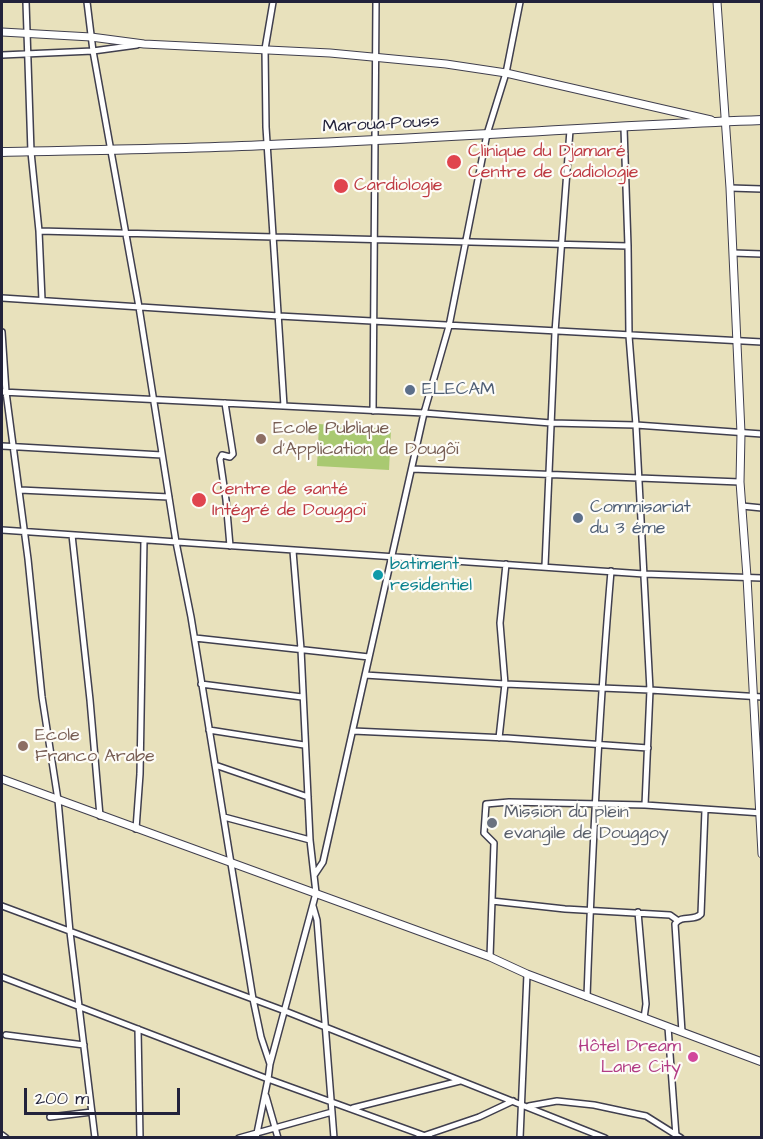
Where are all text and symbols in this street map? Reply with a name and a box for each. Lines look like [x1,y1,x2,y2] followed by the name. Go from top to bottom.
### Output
[322,111,440,139] street label: Maroua-Pouss
[468,141,638,184] place label: Clinique du Djamaré Centre de Cadiologie
[445,153,463,171] marker: Clinique du Djamaré Centre de Cadiologie
[354,175,443,197] place label: Cardiologie
[332,177,350,195] marker: Cardiologie
[422,379,495,401] place label: ELECAM
[403,383,417,397] marker: ELECAM
[273,418,458,460] place label: Ecole Publique d'Application de Dougôï
[254,432,268,446] marker: Ecole Publique d'Application de Dougôï
[212,479,365,522] place label: Centre de santé Intégré de Douggoï
[190,491,208,509] marker: Centre de santé Intégré de Douggoï
[590,497,691,540] place label: Commisariat du 3 éme
[571,511,585,525] marker: Commisariat du 3 éme
[390,554,472,596] place label: batiment residentiel
[371,568,385,582] marker: batiment residentiel
[35,725,155,768] place label: Ecole Franco Arabe
[16,739,30,753] marker: Ecole Franco Arabe
[504,802,669,844] place label: Mission du plein evangile de Douggoy
[485,816,499,830] marker: Mission du plein evangile de Douggoy
[578,1036,681,1078] place label: Hôtel Dream Lane City
[686,1050,700,1064] marker: Hôtel Dream Lane City
[27,1076,183,1114] scale bar
[35,1086,89,1111] text: 200 m

